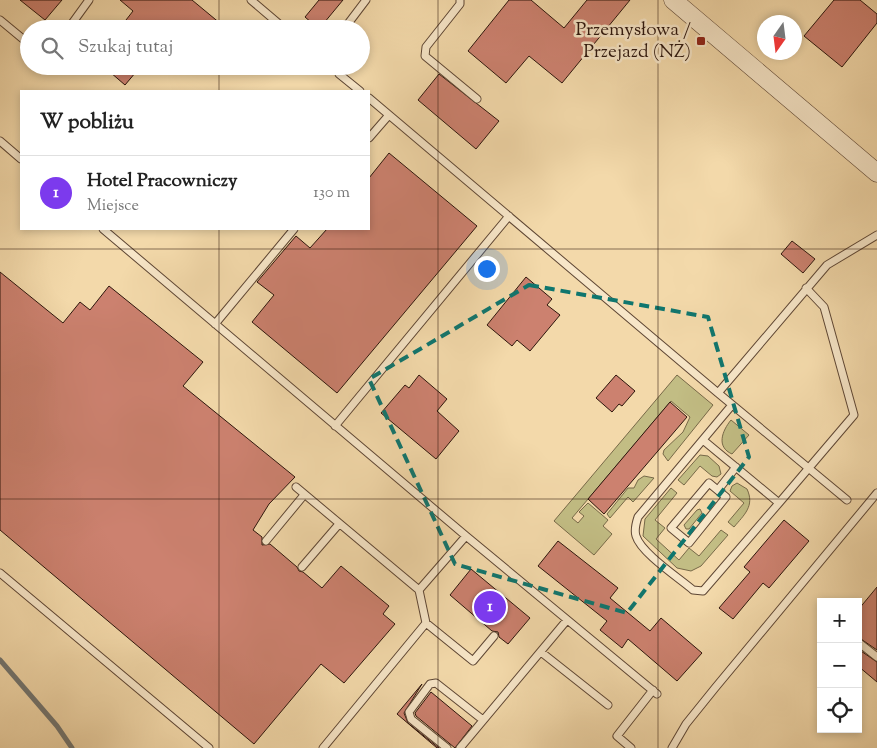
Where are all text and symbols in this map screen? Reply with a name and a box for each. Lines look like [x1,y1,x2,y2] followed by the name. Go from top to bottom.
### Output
[757,15,802,60] north arrow
[575,17,691,66] place label: Przemysłowa / Przejazd (NŻ)
[20,20,370,75] search box
[38,34,66,62] icon: search
[78,34,173,61] text: Szukaj tutaj
[695,35,707,47] marker: Przemysłowa / Przejazd (NŻ)
[40,108,134,138] text: W pobliżu
[87,168,237,195] text: Hotel Pracowniczy
[53,182,59,205] text: 1
[313,182,350,205] text: 130 m
[87,195,139,218] text: Miejsce
[474,256,500,282] your location
[474,588,506,626] pin: 1
[817,598,862,733] map controls
[817,598,862,643] button: +
[817,643,862,688] button: −
[817,688,862,733] button: locate

